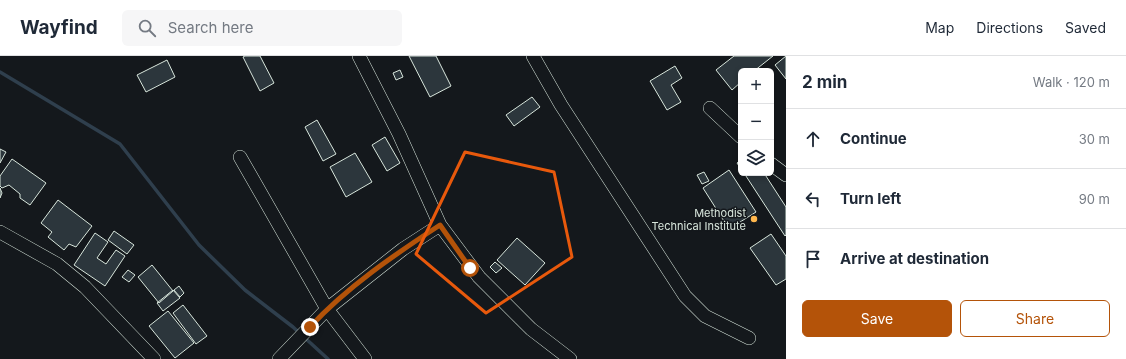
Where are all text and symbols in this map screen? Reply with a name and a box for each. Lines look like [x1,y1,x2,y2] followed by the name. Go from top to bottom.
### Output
[122,10,402,46] search box
[20,16,98,39] text: Wayfind
[136,17,158,39] icon: search
[168,18,253,37] text: Search here
[925,19,954,36] text: Map
[976,19,1043,36] text: Directions
[1065,19,1106,36] text: Saved
[738,68,774,176] map controls
[738,68,774,104] button: +
[802,72,847,92] text: 2 min
[1033,74,1110,90] text: Walk · 120 m
[738,104,774,140] button: −
[802,128,824,150] icon: ahead
[840,129,907,148] text: Continue
[1079,131,1110,147] text: 30 m
[738,140,774,176] button: layers
[802,188,824,210] icon: left
[840,189,901,208] text: Turn left
[1079,191,1110,207] text: 90 m
[652,206,746,233] place label: Methodist Technical Institute
[749,214,759,224] marker: Methodist Technical Institute
[802,248,824,270] icon: arrive
[840,249,989,268] text: Arrive at destination
[461,259,479,277] route start
[802,300,952,337] button: Save
[960,300,1110,337] button: Share
[301,318,319,336] route end

